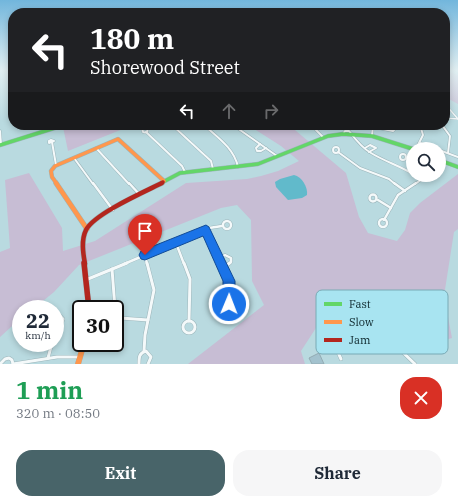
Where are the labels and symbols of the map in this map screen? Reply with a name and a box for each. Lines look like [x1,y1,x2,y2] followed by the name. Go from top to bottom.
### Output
[128,214,162,255] pin
[208,283,250,325] position arrow
[316,290,448,354] legend
[349,297,371,311] text: Fast
[72,300,124,352] speed limit sign: 30
[349,315,374,329] text: Slow
[349,333,371,347] text: Jam

